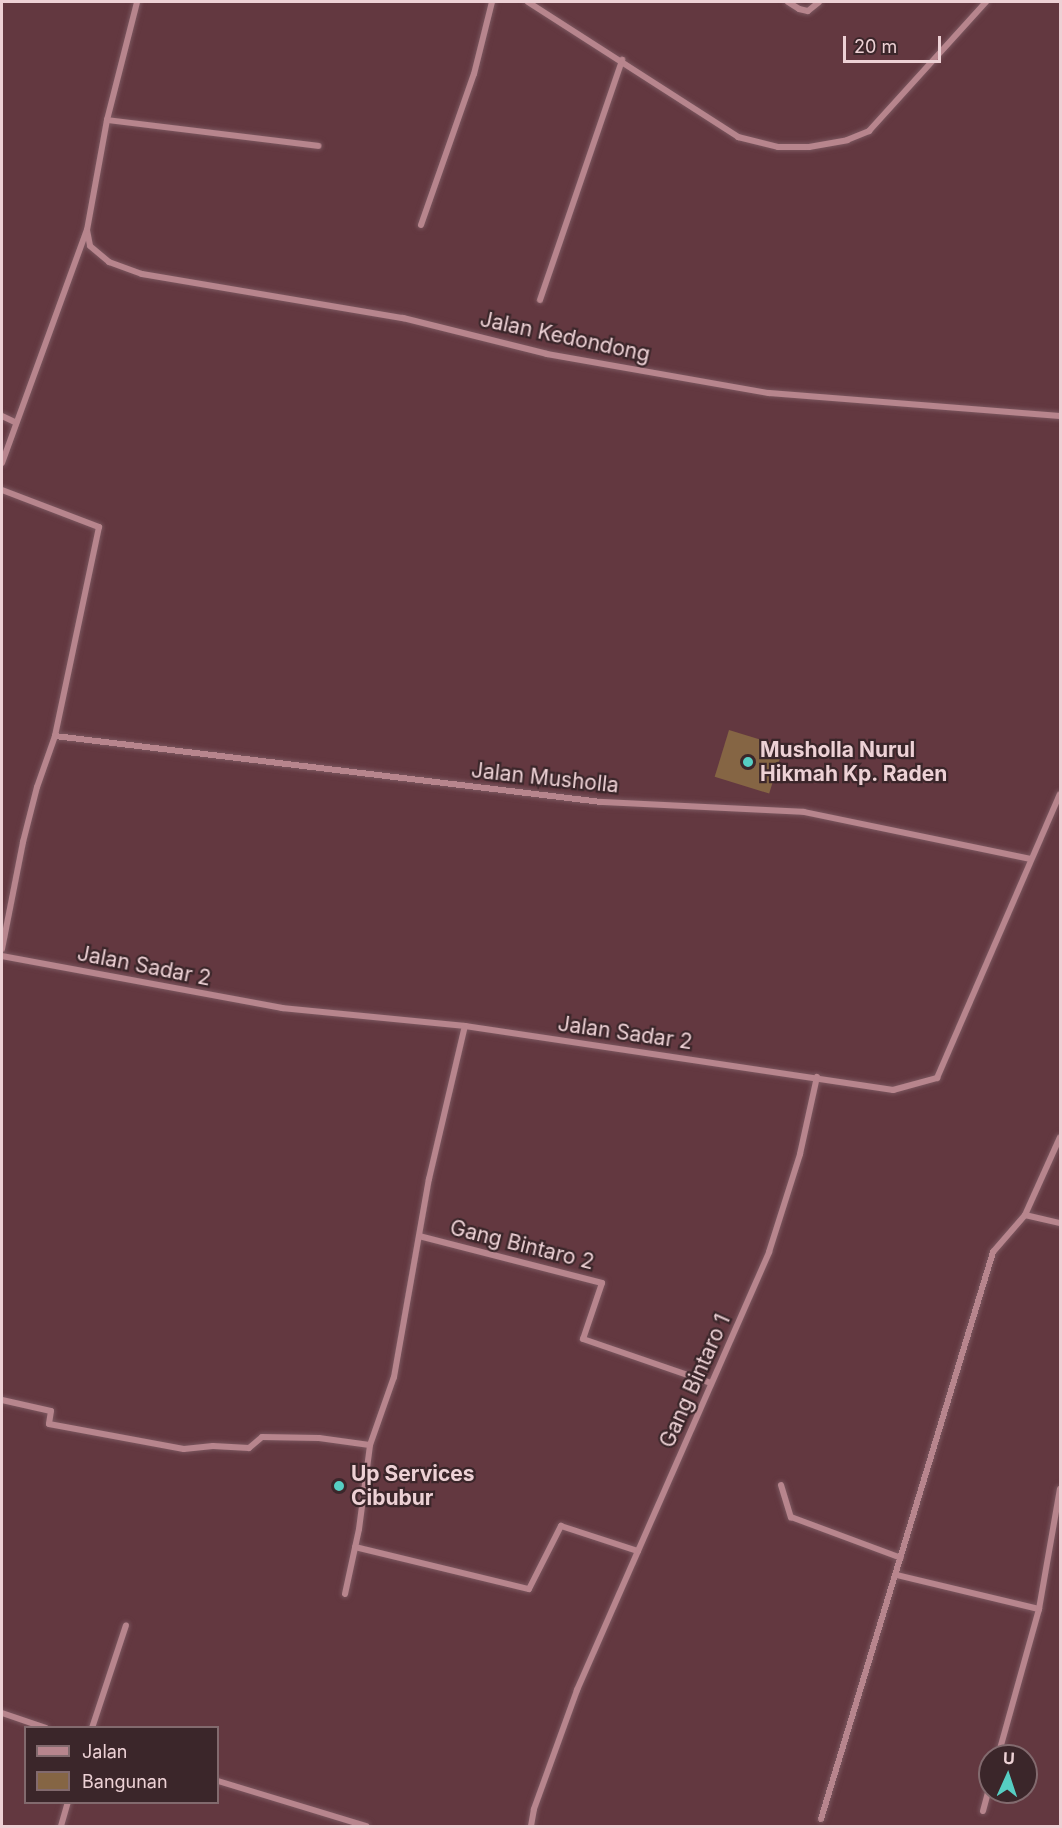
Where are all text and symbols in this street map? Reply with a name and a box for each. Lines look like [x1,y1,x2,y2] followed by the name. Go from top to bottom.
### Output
[846,24,944,62] scale bar
[854,36,897,57] text: 20 m
[478,307,652,367] street label: Jalan Kedondong
[760,737,948,787] place label: Musholla Nurul Hikmah Kp. Raden
[741,755,755,769] marker: Musholla Nurul Hikmah Kp. Raden
[470,758,620,798] street label: Jalan Musholla
[75,941,213,991] street label: Jalan Sadar 2
[556,1011,694,1055] street label: Jalan Sadar 2
[447,1215,597,1275] street label: Gang Bintaro 2
[654,1310,736,1452] street label: Gang Bintaro 1
[351,1461,475,1511] place label: Up Services Cibubur
[332,1479,346,1493] marker: Up Services Cibubur
[24,1726,219,1804] legend
[82,1741,127,1762] text: Jalan
[978,1744,1038,1804] north arrow
[1002,1748,1015,1768] text: U
[82,1771,168,1792] text: Bangunan

